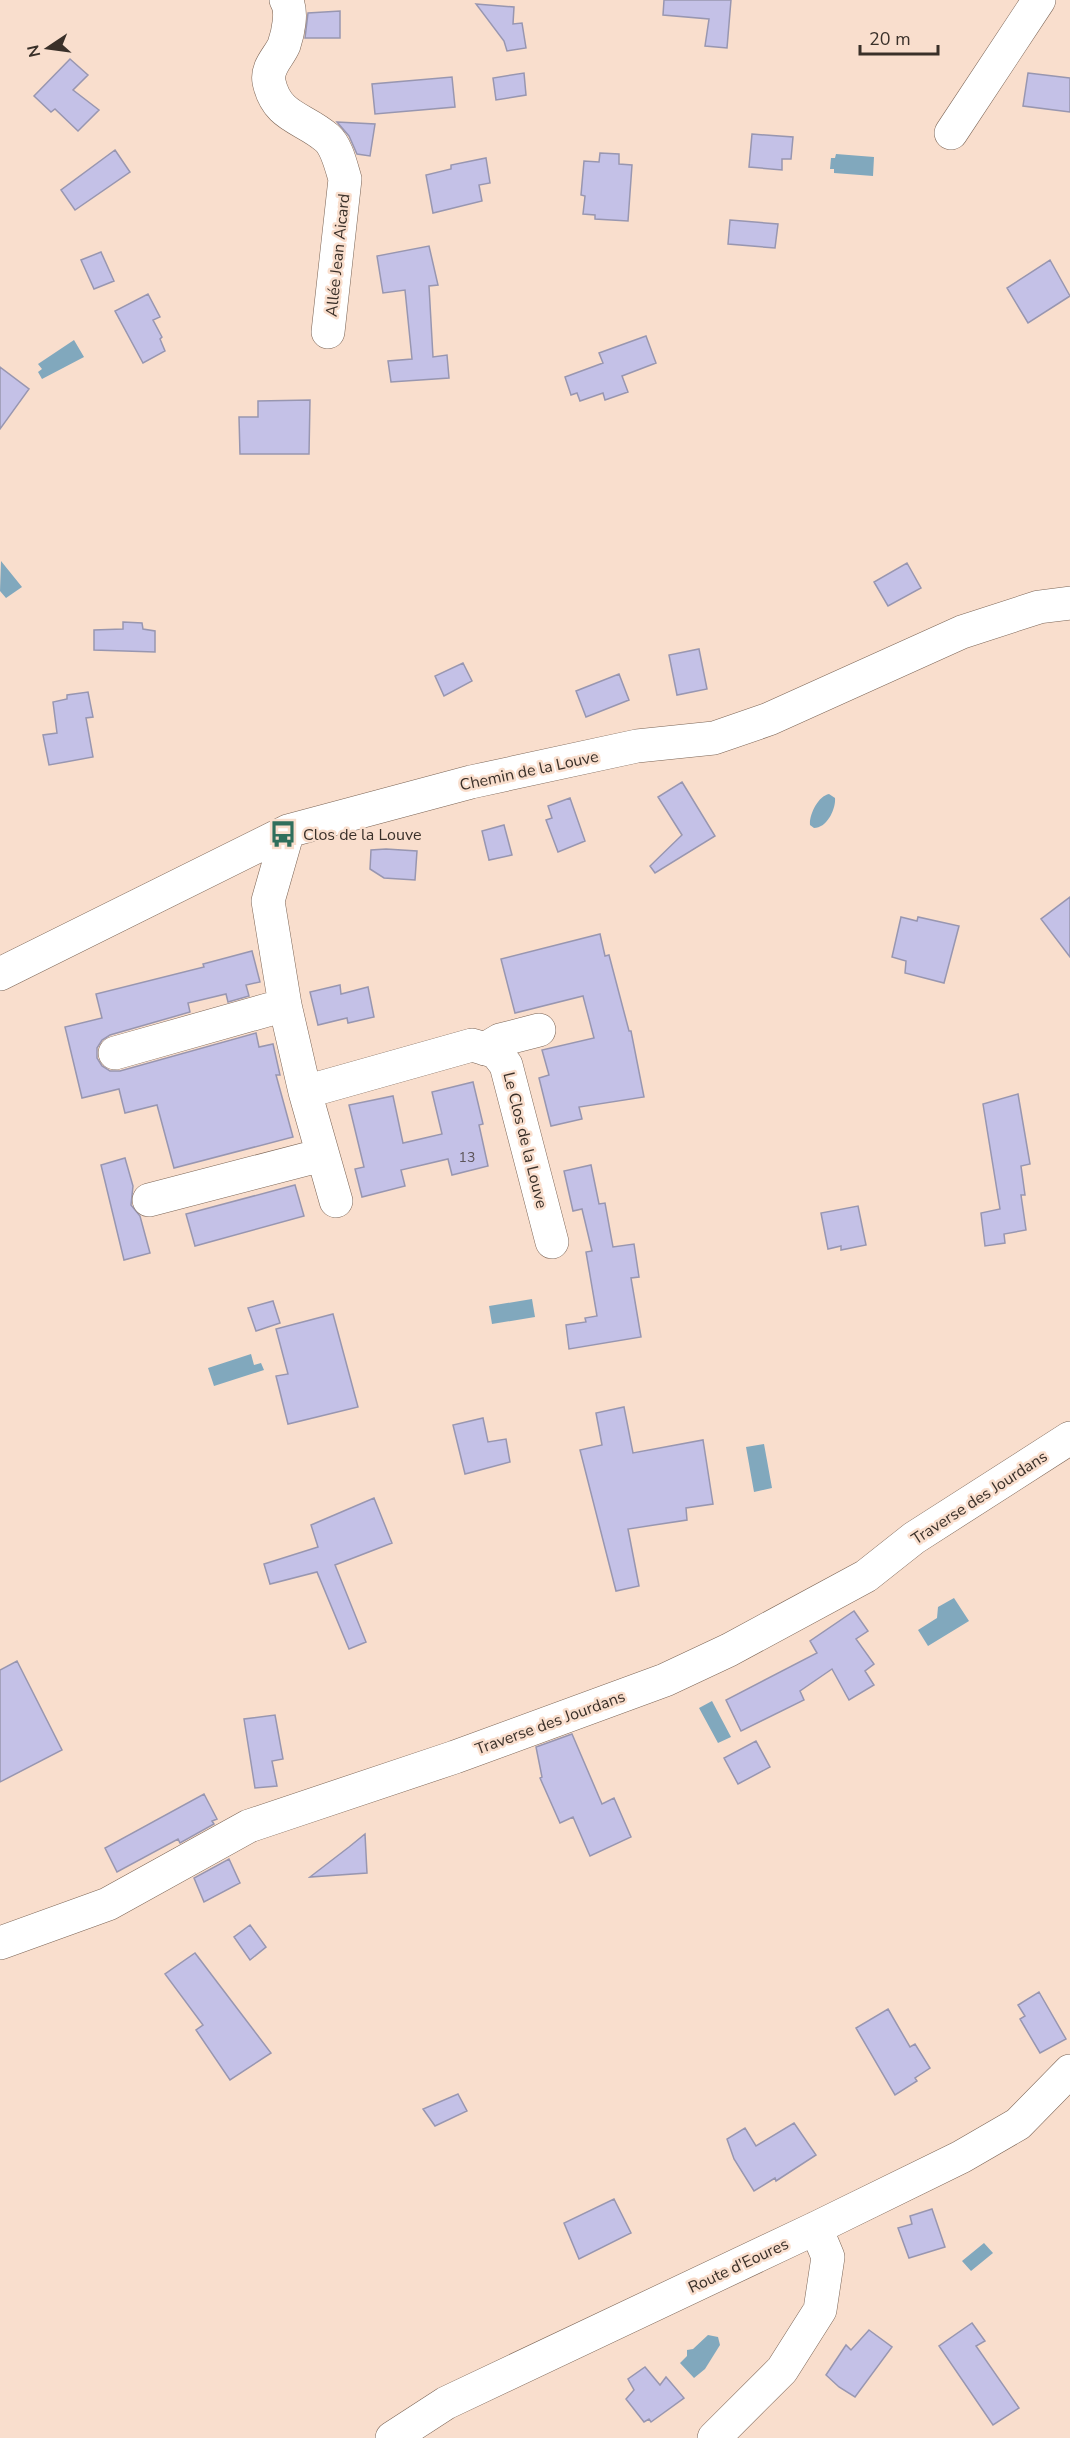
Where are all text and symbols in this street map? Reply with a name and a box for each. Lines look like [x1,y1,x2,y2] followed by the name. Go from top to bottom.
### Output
[18,18,78,78] north arrow
[860,18,938,56] scale bar
[869,27,911,51] text: 20 m
[22,43,46,59] text: N
[321,192,355,318] street label: Allée Jean Aicard
[458,746,601,796] street label: Chemin de la Louve
[268,819,298,849] bus stop icon: Clos de la Louve
[303,824,422,846] place label: Clos de la Louve
[497,1070,553,1211] street label: Le Clos de la Louve
[459,1148,475,1167] house number: 13
[907,1446,1052,1550] street label: Traverse des Jourdans
[472,1686,628,1760] street label: Traverse des Jourdans
[685,2233,792,2299] street label: Route d'Eoures

